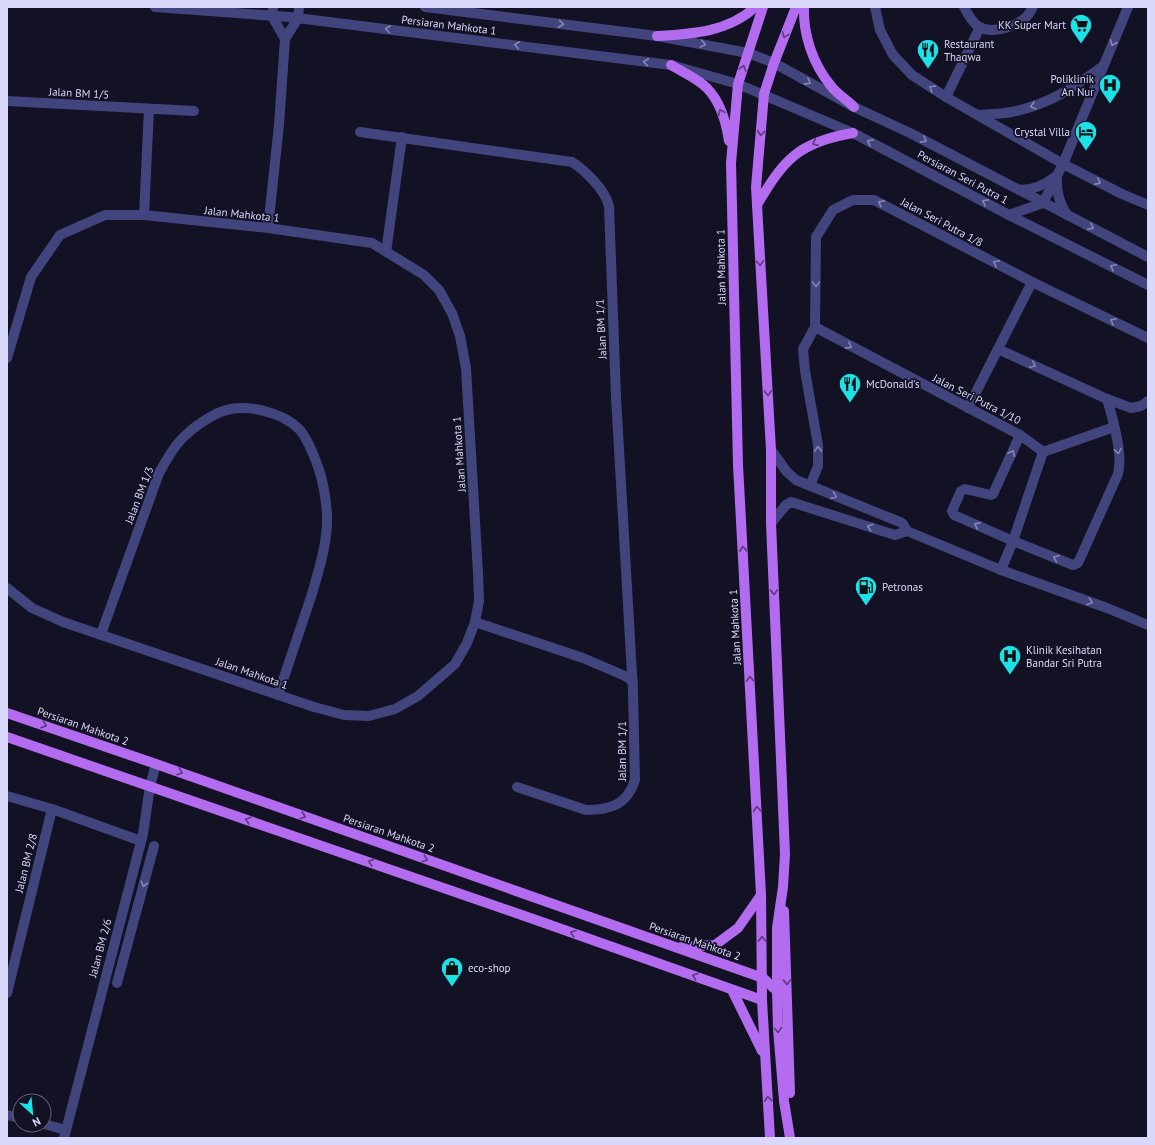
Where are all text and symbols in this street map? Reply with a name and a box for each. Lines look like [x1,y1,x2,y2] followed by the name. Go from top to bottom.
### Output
[401,12,497,38] street label: Persiaran Mahkota 1
[1068,12,1094,45] supermarket icon: KK Super Mart
[998,18,1066,32] place label: KK Super Mart
[558,19,564,28] one-way arrow
[385,25,391,34] one-way arrow
[782,31,790,39] one-way arrow
[915,37,941,70] restaurant icon: Restaurant Thaqwa
[944,37,995,64] place label: Restaurant Thaqwa
[1110,38,1118,46] one-way arrow
[700,40,706,48] one-way arrow
[514,41,520,50] one-way arrow
[643,58,649,67] one-way arrow
[738,65,747,72] one-way arrow
[1051,72,1095,99] place label: Poliklinik An Nur
[1097,72,1123,105] hospital icon: Poliklinik An Nur
[804,77,811,84] one-way arrow
[48,84,109,102] street label: Jalan BM 1/5
[929,85,936,93] one-way arrow
[1030,101,1037,110] one-way arrow
[718,108,726,116] one-way arrow
[1073,119,1099,152] hotel icon: Crystal Villa
[1014,125,1070,139] place label: Crystal Villa
[756,130,765,136] one-way arrow
[920,136,927,143] one-way arrow
[812,138,820,146] one-way arrow
[866,139,874,146] one-way arrow
[915,147,1011,207] street label: Persiaran Seri Putra 1
[1094,177,1101,184] one-way arrow
[898,194,985,249] street label: Jalan Seri Putra 1/8
[982,199,989,207] one-way arrow
[878,200,885,208] one-way arrow
[203,203,280,225] street label: Jalan Mahkota 1
[1086,222,1094,230] one-way arrow
[713,229,729,306] street label: Jalan Mahkota 1
[756,260,765,266] one-way arrow
[993,261,1000,268] one-way arrow
[1110,264,1117,272] one-way arrow
[812,281,820,287] one-way arrow
[592,299,610,360] street label: Jalan BM 1/1
[1110,318,1117,326] one-way arrow
[845,341,852,348] one-way arrow
[1029,360,1037,368] one-way arrow
[930,370,1023,427] street label: Jalan Seri Putra 1/10
[837,371,863,404] restaurant icon: McDonald's
[866,377,920,391] place label: McDonald's
[764,390,772,396] one-way arrow
[449,416,469,493] street label: Jalan Mahkota 1
[814,446,822,452] one-way arrow
[1113,448,1122,454] one-way arrow
[1007,450,1015,457] one-way arrow
[121,464,156,527] street label: Jalan BM 1/3
[831,491,838,499] one-way arrow
[973,522,981,530] one-way arrow
[867,523,874,532] one-way arrow
[739,546,747,552] one-way arrow
[1053,555,1060,563] one-way arrow
[853,574,879,607] fuel station icon: Petronas
[882,580,923,594] place label: Petronas
[726,589,744,666] street label: Jalan Mahkota 1
[770,589,778,595] one-way arrow
[1087,598,1094,606] one-way arrow
[997,643,1023,676] hospital icon: Klinik Kesihatan Bandar Sri Putra
[1026,643,1102,670] place label: Klinik Kesihatan Bandar Sri Putra
[213,654,290,692] street label: Jalan Mahkota 1
[745,676,754,682] one-way arrow
[36,704,130,748] street label: Persiaran Mahkota 2
[40,721,47,729] one-way arrow
[615,721,629,782] street label: Jalan BM 1/1
[176,768,183,776] one-way arrow
[752,806,761,812] one-way arrow
[299,811,306,819] one-way arrow
[342,811,436,855] street label: Persiaran Mahkota 2
[244,816,251,825] one-way arrow
[12,832,40,895] street label: Jalan BM 2/8
[422,854,429,862] one-way arrow
[367,859,374,867] one-way arrow
[140,880,149,887] one-way arrow
[85,917,115,980] street label: Jalan BM 2/6
[648,919,742,963] street label: Persiaran Mahkota 2
[569,929,576,937] one-way arrow
[758,936,766,942] one-way arrow
[439,955,465,988] shop icon: eco-shop
[468,961,511,975] place label: eco-shop
[692,973,699,981] one-way arrow
[782,979,791,985] one-way arrow
[774,1027,783,1033] one-way arrow
[12,1093,52,1133] north arrow
[764,1096,773,1102] one-way arrow
[30,1114,43,1130] text: N

